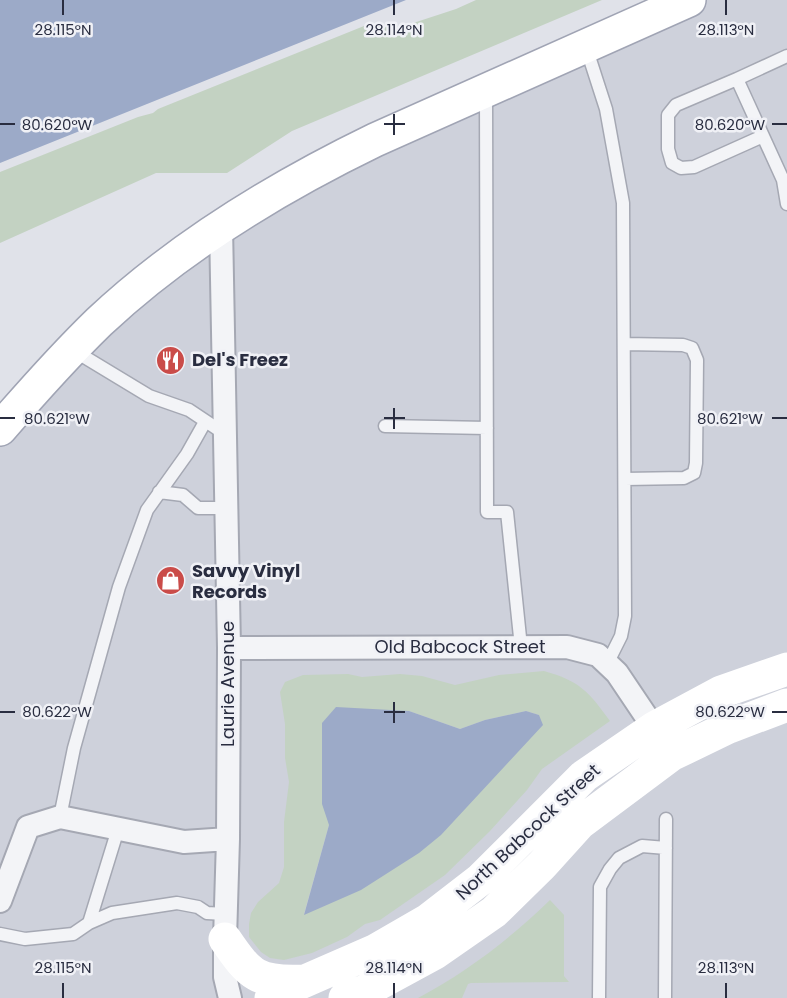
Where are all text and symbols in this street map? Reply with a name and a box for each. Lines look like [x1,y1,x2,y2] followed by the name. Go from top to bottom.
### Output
[35,19,91,40] text: 28.115°N
[366,19,422,40] text: 28.114°N
[698,19,754,40] text: 28.113°N
[22,114,93,135] text: 80.620°W
[695,114,766,135] text: 80.620°W
[155,344,187,376] restaurant icon: Del's Freez
[192,347,288,372] place label: Del's Freez
[24,408,90,429] text: 80.621°W
[697,408,763,429] text: 80.621°W
[192,558,300,604] place label: Savvy Vinyl Records
[155,565,187,597] shop icon: Savvy Vinyl Records
[215,621,240,747] street label: Laurie Avenue
[374,634,546,659] street label: Old Babcock Street
[22,701,92,722] text: 80.622°W
[695,701,765,722] text: 80.622°W
[450,758,605,905] street label: North Babcock Street
[35,957,91,978] text: 28.115°N
[366,957,422,978] text: 28.114°N
[698,957,754,978] text: 28.113°N

